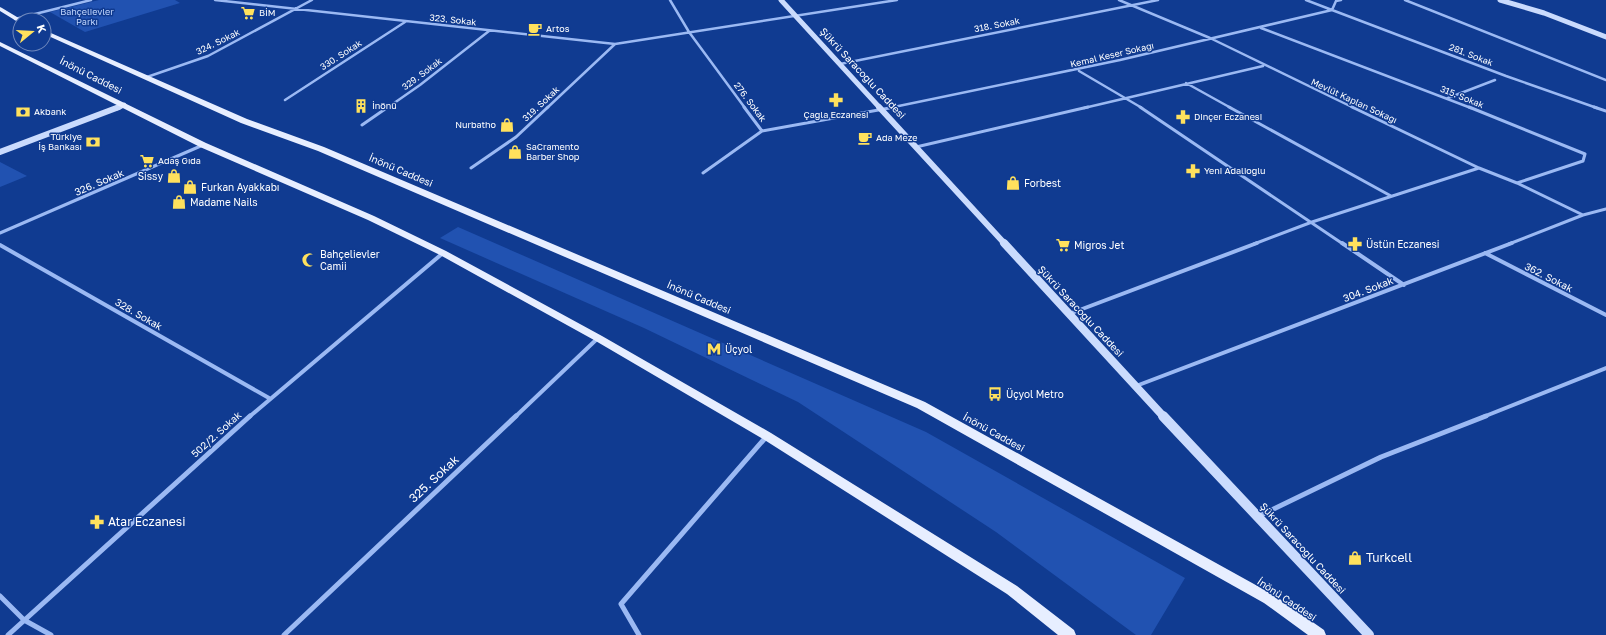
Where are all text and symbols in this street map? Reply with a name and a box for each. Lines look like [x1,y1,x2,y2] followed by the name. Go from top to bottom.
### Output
[240,5,256,21] supermarket icon: BİM
[60,6,114,27] park label: Bahçelievler Parkı
[259,7,276,18] place label: BİM
[12,12,52,52] north arrow
[429,12,477,27] street label: 323. Sokak
[973,15,1021,34] street label: 318. Sokak
[527,21,543,37] cafe icon: Artos
[35,23,49,35] text: K
[546,23,570,34] place label: Artos
[818,25,908,121] street label: Şükrü Saracoğlu Caddesi
[194,26,241,57] street label: 324. Sokak
[318,37,364,72] street label: 330. Sokak
[1069,40,1155,70] street label: Kemal Keser Sokağı
[1448,41,1495,68] street label: 281. Sokak
[58,53,125,96] street label: İnönü Caddesi
[400,55,444,92] street label: 329. Sokak
[1309,76,1399,125] street label: Mevlüt Kaplan Sokağı
[732,80,769,124] street label: 276. Sokak
[1439,83,1486,110] street label: 315. Sokak
[520,84,561,123] street label: 319. Sokak
[828,92,844,108] pharmacy icon: Çağla Eczanesi
[353,98,369,114] building icon: İnönü
[372,100,397,111] place label: İnönü
[15,104,31,120] bank icon: Akbank
[34,106,66,117] place label: Akbank
[804,109,868,120] place label: Çağla Eczanesi
[1175,109,1191,125] pharmacy icon: Dinçer Eczanesi
[1194,111,1262,122] place label: Dinçer Eczanesi
[499,117,515,133] shop icon: Nurbatho
[455,119,496,130] place label: Nurbatho
[857,130,873,146] cafe icon: Ada Meze
[38,131,82,152] place label: Türkiye İş Bankası
[876,132,918,143] place label: Ada Meze
[85,134,101,150] bank icon: Türkiye İş Bankası
[526,141,580,162] place label: SaCramento Barber Shop
[507,144,523,160] shop icon: SaCramento Barber Shop
[367,150,435,189] street label: İnönü Caddesi
[139,153,155,169] supermarket icon: Adaş Gıda
[158,155,201,166] place label: Adaş Gıda
[1185,163,1201,179] pharmacy icon: Yeni Adalioğlu
[1204,165,1266,176] place label: Yeni Adalioğlu
[73,166,126,198] street label: 326. Sokak
[166,168,182,184] shop icon: Sissy
[138,170,163,182] place label: Sissy
[1005,175,1021,191] shop icon: Forbest
[1024,177,1061,189] place label: Forbest
[182,179,198,195] shop icon: Furkan Ayakkabı
[201,181,279,193] place label: Furkan Ayakkabı
[171,194,187,210] shop icon: Madame Nails
[190,196,258,208] place label: Madame Nails
[1347,236,1363,252] pharmacy icon: Üstün Eczanesi
[1055,237,1071,253] supermarket icon: Migros Jet
[1366,237,1439,250] place label: Üstün Eczanesi
[1074,239,1124,251] place label: Migros Jet
[320,248,380,272] place label: Bahçelievler Camii
[301,252,317,268] mosque icon: Bahçelievler Camii
[1523,260,1575,294] street label: 362. Sokak
[1036,263,1126,359] street label: Şükrü Saracoğlu Caddesi
[1341,274,1395,304] street label: 304. Sokak
[665,277,733,316] street label: İnönü Caddesi
[113,296,165,332] street label: 328. Sokak
[706,341,722,357] metro station icon: Üçyol
[725,342,752,355] place label: Üçyol
[987,386,1003,402] bus stop icon: Üçyol Metro
[1006,387,1064,400] place label: Üçyol Metro
[189,408,244,460] street label: 502/2. Sokak
[961,409,1027,454] street label: İnönü Caddesi
[406,452,462,505] street label: 325. Sokak
[1258,500,1348,596] street label: Şükrü Saracoğlu Caddesi
[89,514,105,530] pharmacy icon: Atar Eczanesi
[108,514,185,529] place label: Atar Eczanesi
[1347,550,1363,566] shop icon: Turkcell
[1366,550,1412,565] place label: Turkcell
[1255,574,1319,623] street label: İnönü Caddesi

